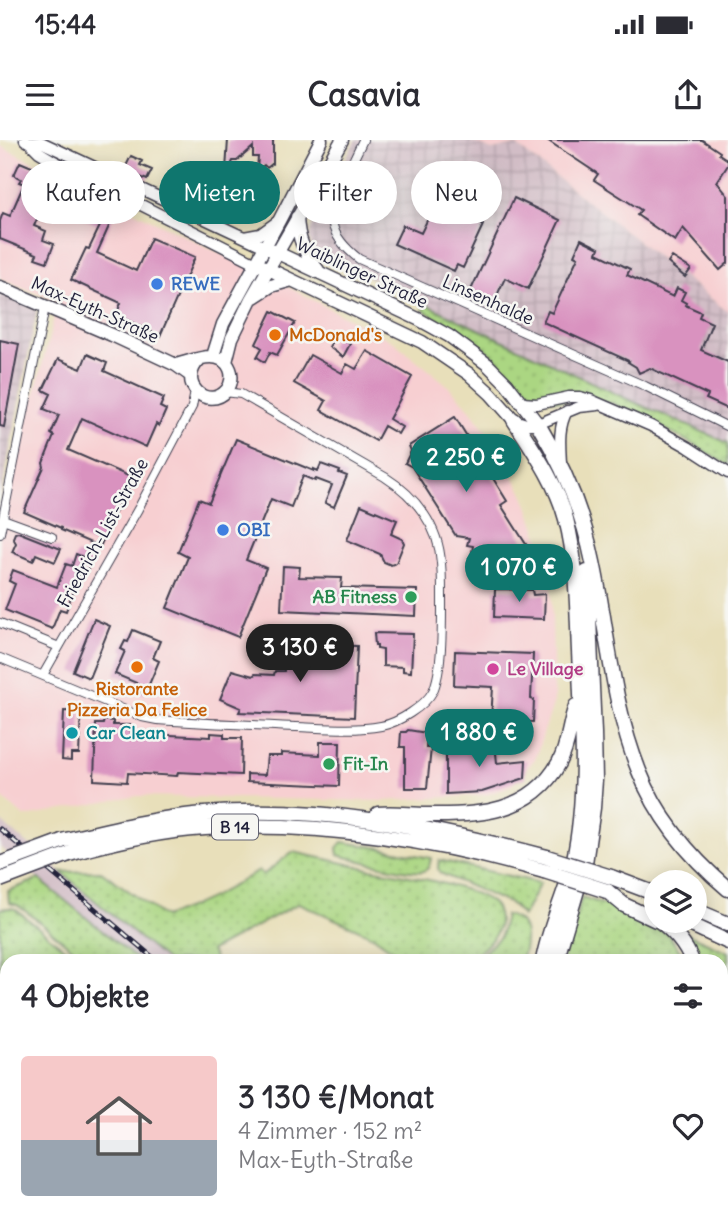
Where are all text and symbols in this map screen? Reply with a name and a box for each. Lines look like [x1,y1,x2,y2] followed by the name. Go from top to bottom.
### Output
[35,8,96,41] text: 15:44
[308,74,420,115] text: Casavia
[21,76,59,114] icon: menu
[669,76,707,114] icon: share
[21,161,145,224] chip: Kaufen
[159,161,280,224] chip: Mieten
[294,161,397,224] chip: Filter
[411,161,502,224] chip: Neu
[293,232,432,313] street label: Waiblinger Straße
[439,269,537,330] street label: Linsenhalde
[28,271,163,348] street label: Max-Eyth-Straße
[171,272,220,295] place label: REWE
[149,276,165,292] marker: REWE
[289,323,382,346] place label: McDonald's
[267,327,283,343] marker: McDonald's
[401,434,531,494] pin: 2 250 €
[426,442,506,471] text: 2 250 €
[52,454,153,611] street label: Friedrich-List-Straße
[237,518,271,541] place label: OBI
[215,522,231,538] marker: OBI
[454,545,584,604] pin: 1 070 €
[481,552,557,581] text: 1 070 €
[313,585,397,608] place label: AB Fitness
[403,589,419,605] marker: AB Fitness
[235,624,365,684] pin: 3 130 €
[262,632,338,661] text: 3 130 €
[507,657,584,680] place label: Le Village
[129,659,145,675] marker: Ristorante Pizzeria Da Felice
[485,661,501,677] marker: Le Village
[67,677,207,721] place label: Ristorante Pizzeria Da Felice
[414,710,544,769] pin: 1 880 €
[441,717,517,746] text: 1 880 €
[86,721,166,744] place label: Car Clean
[64,725,80,741] marker: Car Clean
[343,752,389,775] place label: Fit-In
[321,756,337,772] marker: Fit-In
[212,814,258,840] road number: B 14
[644,870,707,933] map controls
[644,870,707,933] button: layers
[21,977,149,1015] text: 4 Objekte
[669,977,707,1015] icon: filters
[238,1078,434,1116] text: 3 130 €/Monat
[77,1084,161,1168] icon: home
[669,1107,707,1145] icon: heart
[238,1116,422,1145] text: 4 Zimmer · 152 m²
[238,1145,413,1174] text: Max-Eyth-Straße

